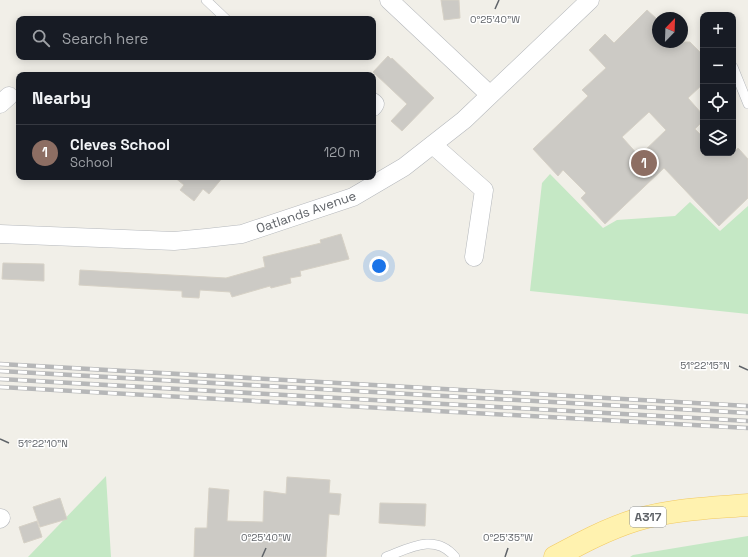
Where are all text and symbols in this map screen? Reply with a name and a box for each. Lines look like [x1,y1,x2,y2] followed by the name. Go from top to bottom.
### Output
[652,12,688,48] north arrow
[700,12,736,156] map controls
[700,12,736,48] button: +
[470,13,520,26] text: 0°25'40"W
[16,16,376,60] search box
[30,27,52,49] icon: search
[62,29,148,48] text: Search here
[700,48,736,84] button: −
[700,84,736,120] button: locate
[32,87,91,109] text: Nearby
[700,120,736,156] button: layers
[70,135,170,154] text: Cleves School
[42,144,48,161] text: 1
[324,144,360,161] text: 120 m
[631,148,657,178] pin: 1
[70,154,113,171] text: School
[254,187,358,237] street label: Oatlands Avenue
[369,256,389,276] your location
[680,359,730,372] text: 51°22'15"N
[18,437,68,450] text: 51°22'10"N
[630,507,666,527] road number: A317
[241,531,291,544] text: 0°25'40"W
[483,531,533,544] text: 0°25'35"W

